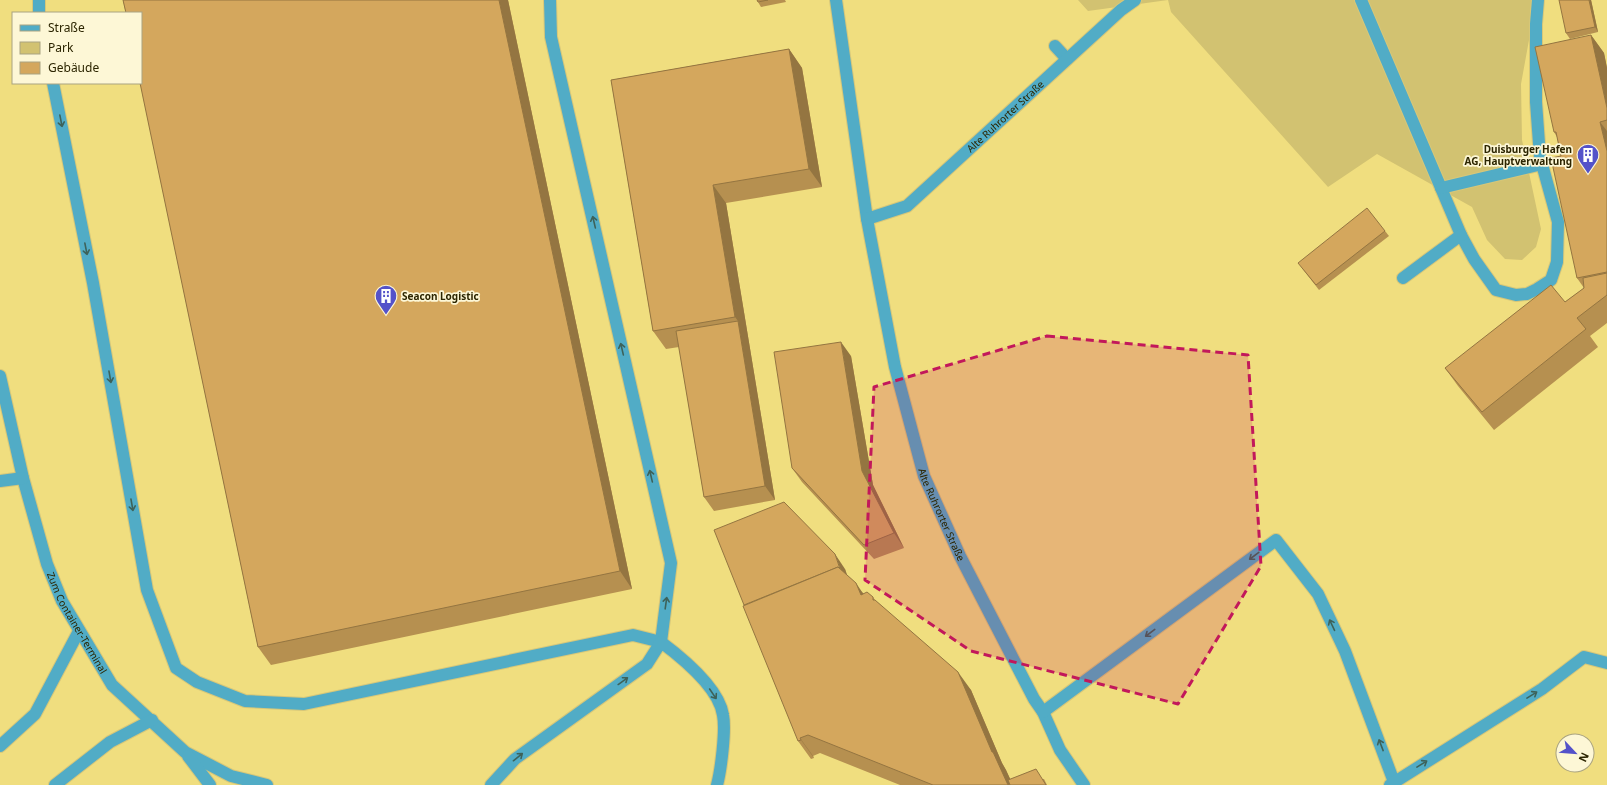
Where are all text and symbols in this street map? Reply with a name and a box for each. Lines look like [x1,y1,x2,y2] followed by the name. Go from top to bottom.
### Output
[12,12,142,84] legend
[48,19,85,36] text: Straße
[48,39,74,56] text: Park
[48,59,99,76] text: Gebäude
[963,77,1047,155] street label: Alte Ruhrorter Straße
[57,114,65,127] one-way arrow
[1464,142,1572,168] place label: Duisburger Hafen AG, Hauptverwaltung
[1575,142,1601,175] building icon: Duisburger Hafen AG, Hauptverwaltung
[589,216,597,229] one-way arrow
[83,242,91,255] one-way arrow
[373,283,399,316] building icon: Seacon Logistic
[402,289,479,303] place label: Seacon Logistic
[618,343,626,356] one-way arrow
[106,370,114,383] one-way arrow
[915,467,969,564] street label: Alte Ruhrorter Straße
[647,469,655,482] one-way arrow
[128,498,136,511] one-way arrow
[1249,552,1260,560] one-way arrow
[44,570,111,676] street label: Zum Container-Terminal
[662,597,670,610] one-way arrow
[1328,619,1335,631] one-way arrow
[1144,629,1155,637] one-way arrow
[617,677,628,685] one-way arrow
[709,688,717,699] one-way arrow
[1526,690,1538,698] one-way arrow
[1555,733,1595,773] north arrow
[1376,740,1384,752] one-way arrow
[1576,750,1593,765] text: N
[513,753,524,762] one-way arrow
[1417,760,1428,768] one-way arrow

